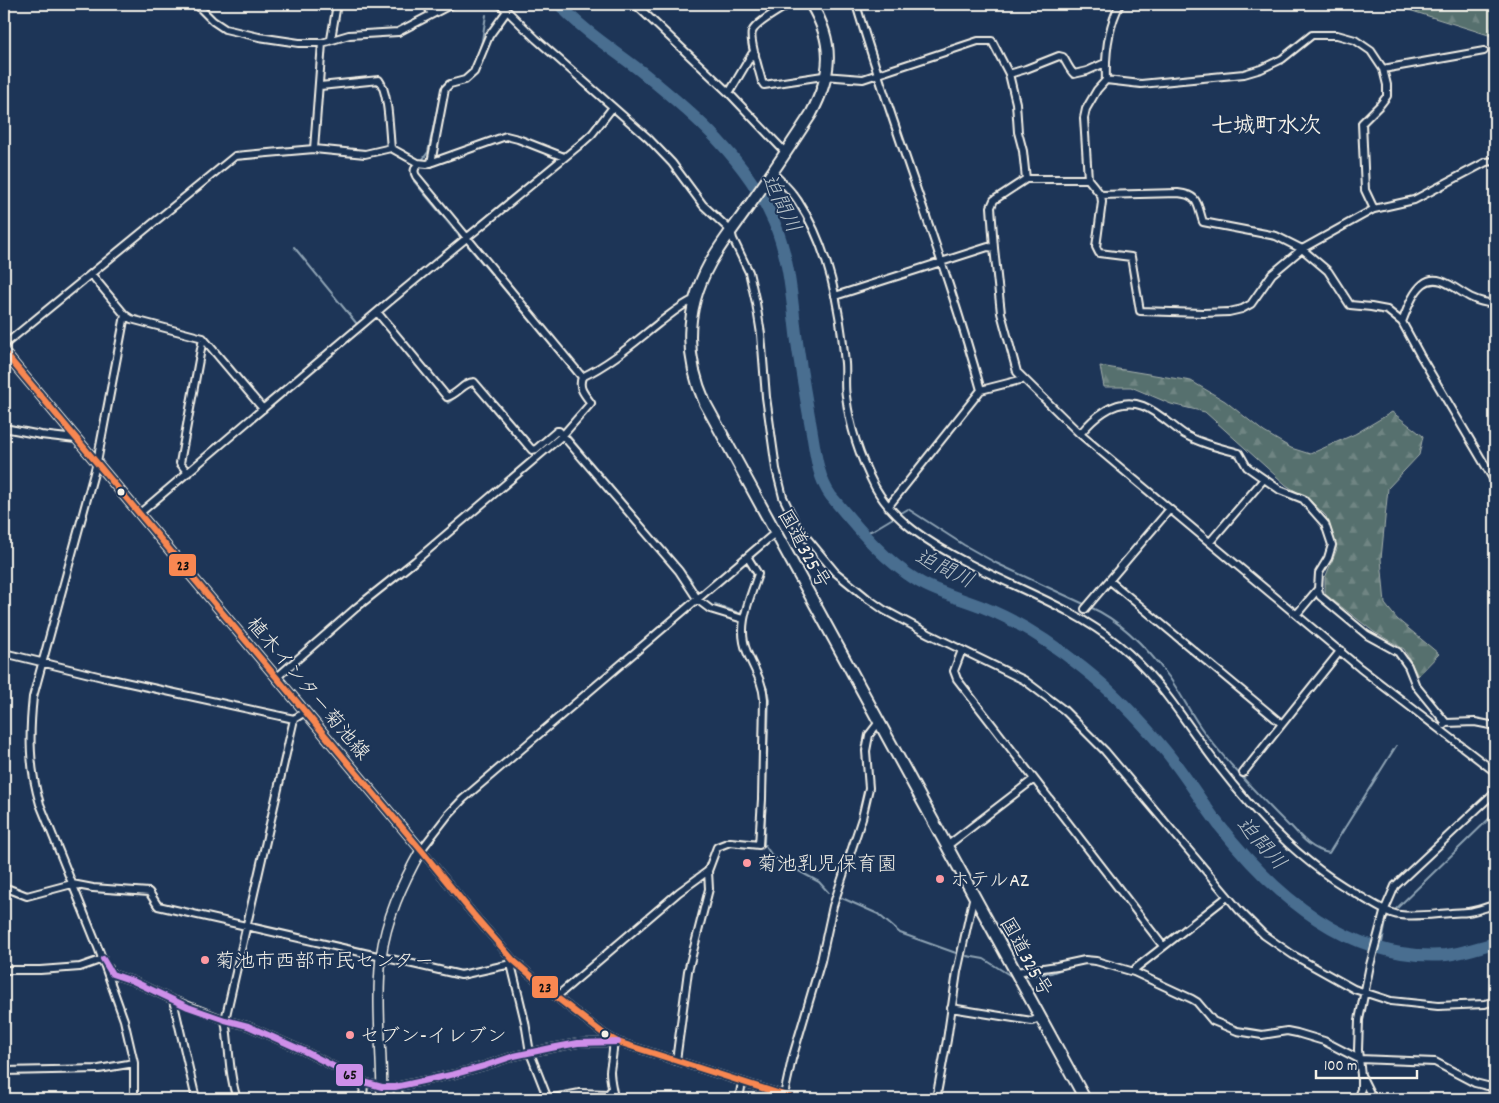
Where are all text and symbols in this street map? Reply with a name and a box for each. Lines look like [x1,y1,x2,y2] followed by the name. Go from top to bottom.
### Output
[1211,112,1321,143] district label: 七城町水次
[752,169,807,239] water label: 迫間川
[116,487,126,497] unlabelled marker
[769,505,836,594] street label: 国道325号
[909,543,979,598] water label: 迫間川
[168,553,197,577] line badge: 23
[177,557,189,577] text: 23
[238,612,375,768] street label: 植木インター菊池線
[1228,812,1292,878] water label: 迫間川
[757,852,897,880] place label: 菊池乳児保育園
[741,857,753,869] marker: 菊池乳児保育園
[950,868,1029,896] place label: ホテルAZ
[934,873,946,885] marker: ホテルAZ
[991,913,1058,1002] street label: 国道325号
[215,949,434,977] place label: 菊池市西部市民センター
[199,954,211,966] marker: 菊池市西部市民センター
[531,975,559,999] line badge: 23
[539,979,551,999] text: 23
[360,1024,507,1052] place label: セブン-イレブン
[344,1029,356,1041] marker: セブン-イレブン
[600,1029,610,1039] unlabelled marker
[1316,1048,1418,1080] scale bar
[1324,1056,1357,1078] text: 100 m
[335,1063,364,1087] line badge: 65
[343,1066,357,1086] text: 65

